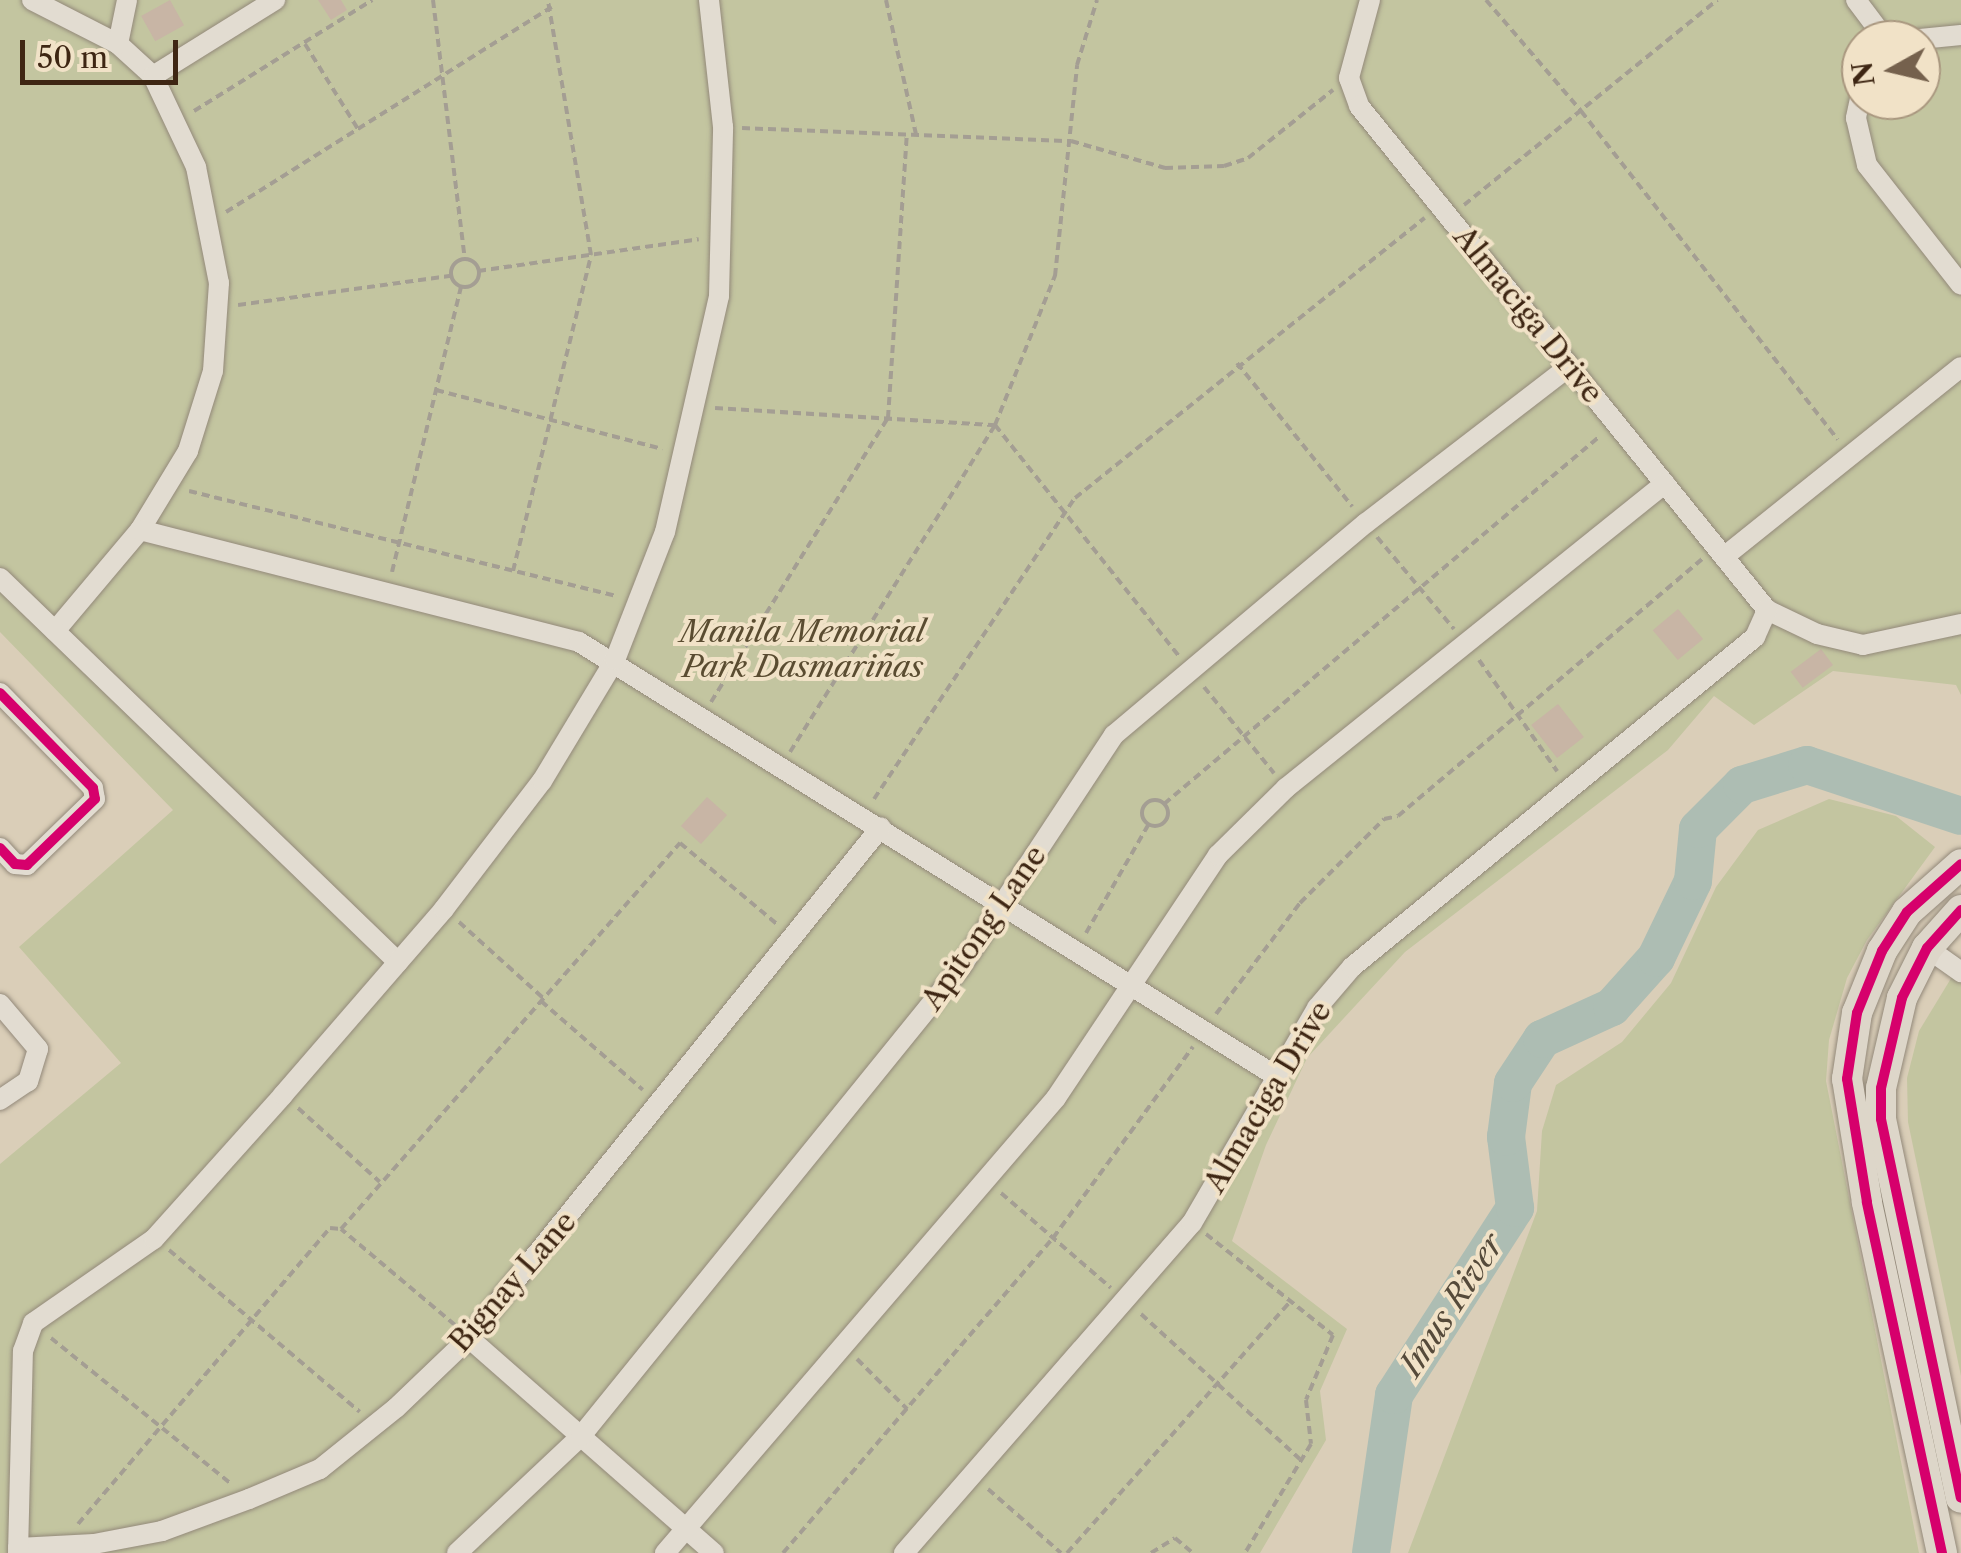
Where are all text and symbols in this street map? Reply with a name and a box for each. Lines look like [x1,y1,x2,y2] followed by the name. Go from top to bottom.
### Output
[25,20,182,82] scale bar
[1841,20,1941,120] north arrow
[37,39,108,76] text: 50 m
[1845,59,1882,88] text: N
[1446,219,1610,411] street label: Almaciga Drive
[680,614,926,684] park label: Manila Memorial Park Dasmariñas
[914,839,1054,1017] street label: Apitong Lane
[1197,995,1339,1199] street label: Almaciga Drive
[442,1204,584,1360] street label: Bignay Lane
[1392,1227,1512,1383] water label: Imus River

